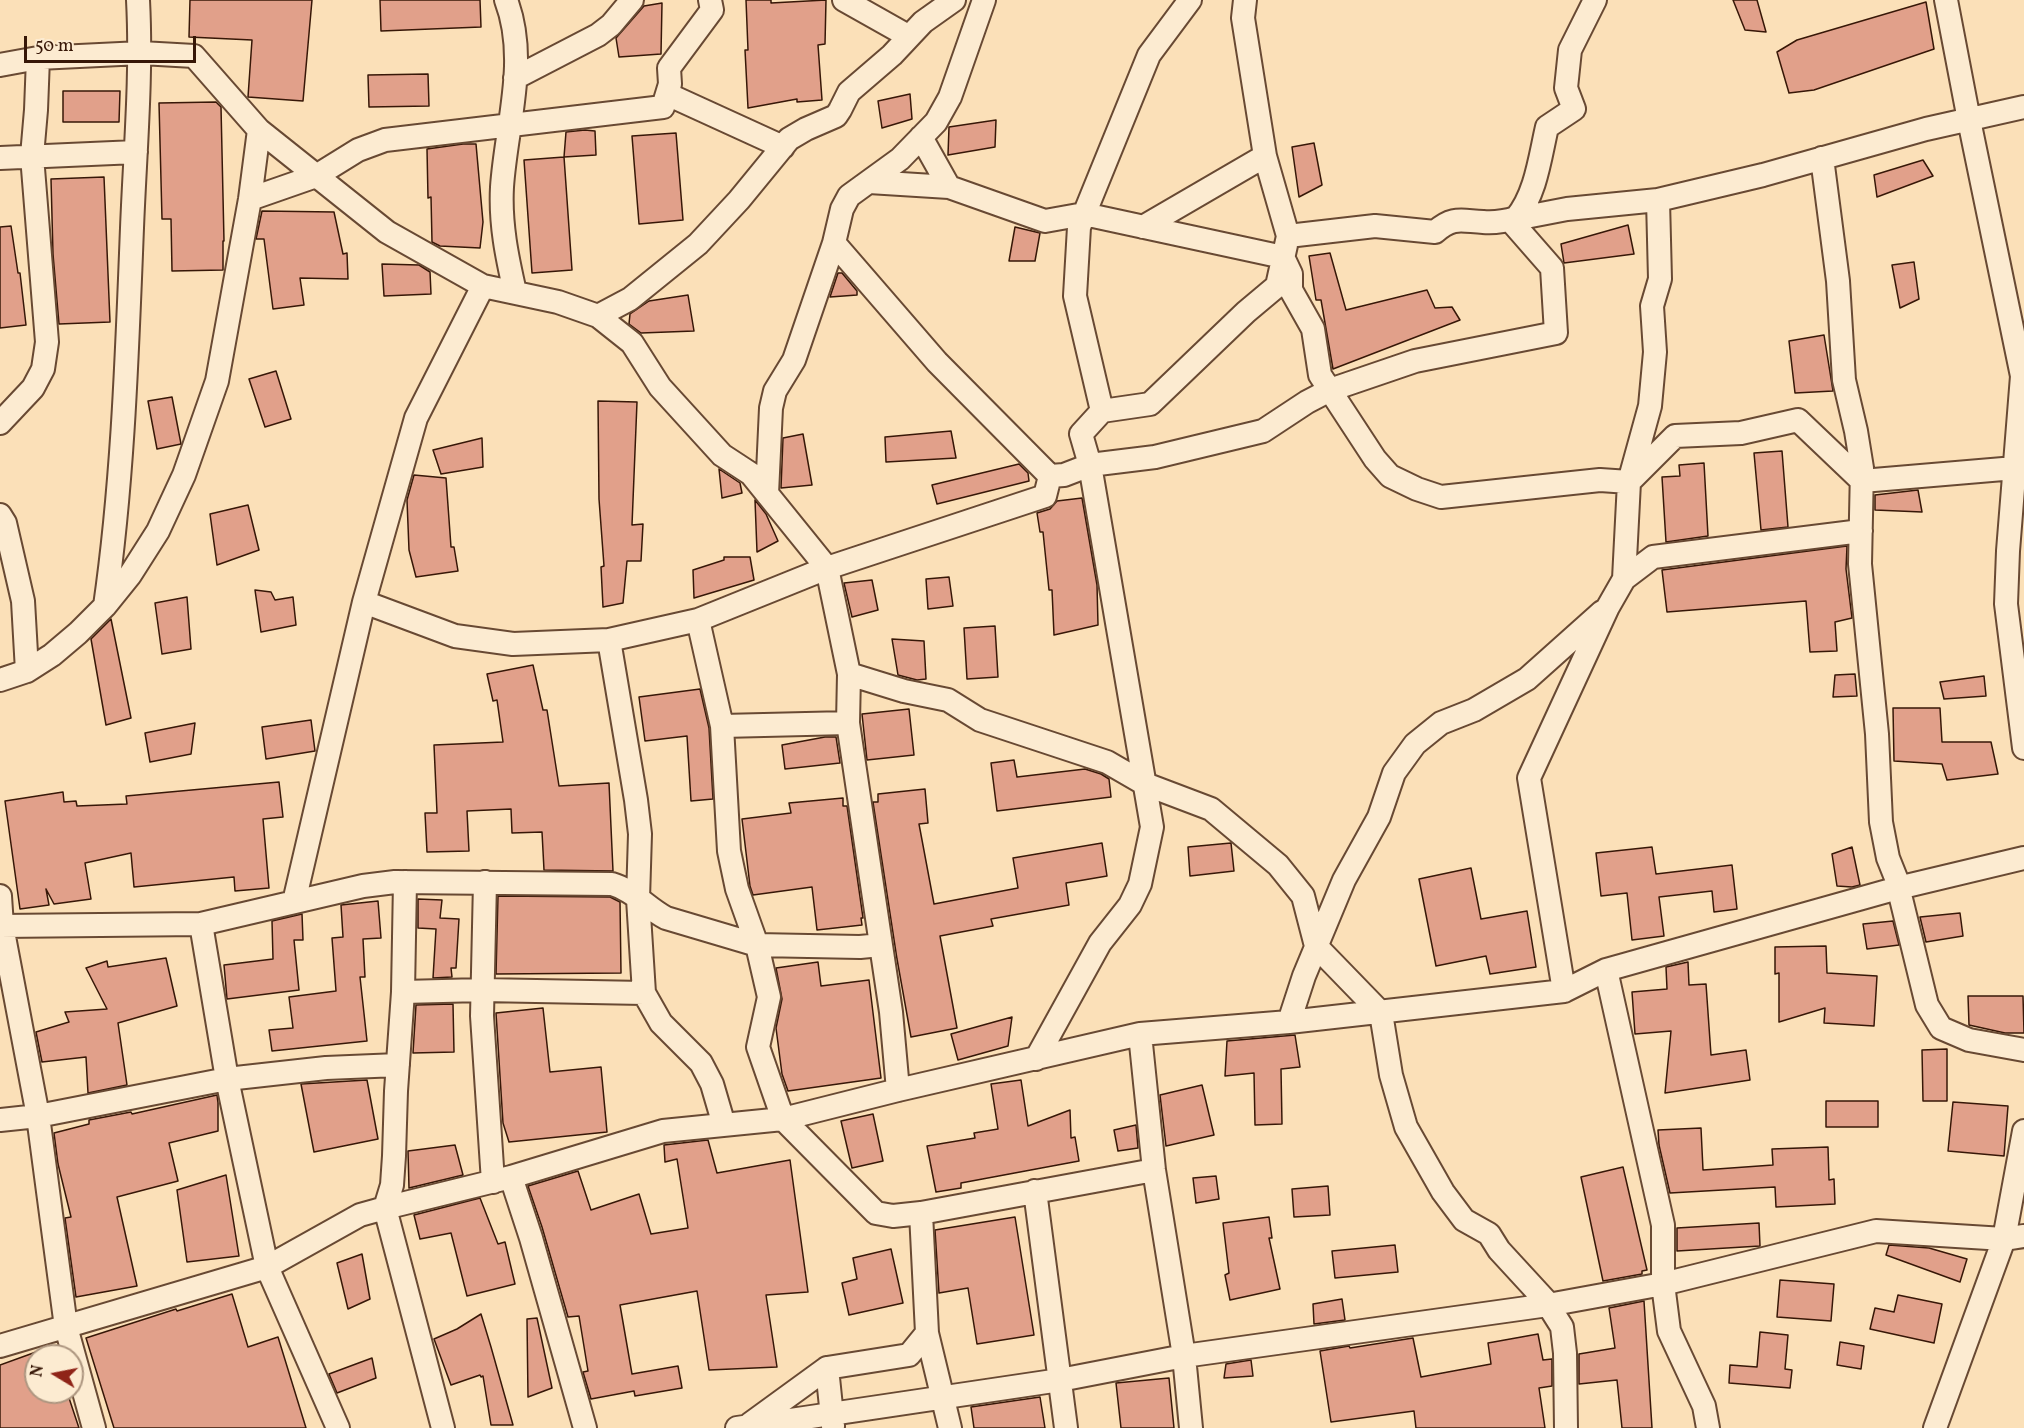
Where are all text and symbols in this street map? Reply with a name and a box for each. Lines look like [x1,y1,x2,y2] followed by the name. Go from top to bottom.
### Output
[27,24,200,62] scale bar
[35,34,74,59] text: 50 m
[24,1344,84,1404] north arrow
[26,1364,50,1379] text: N

